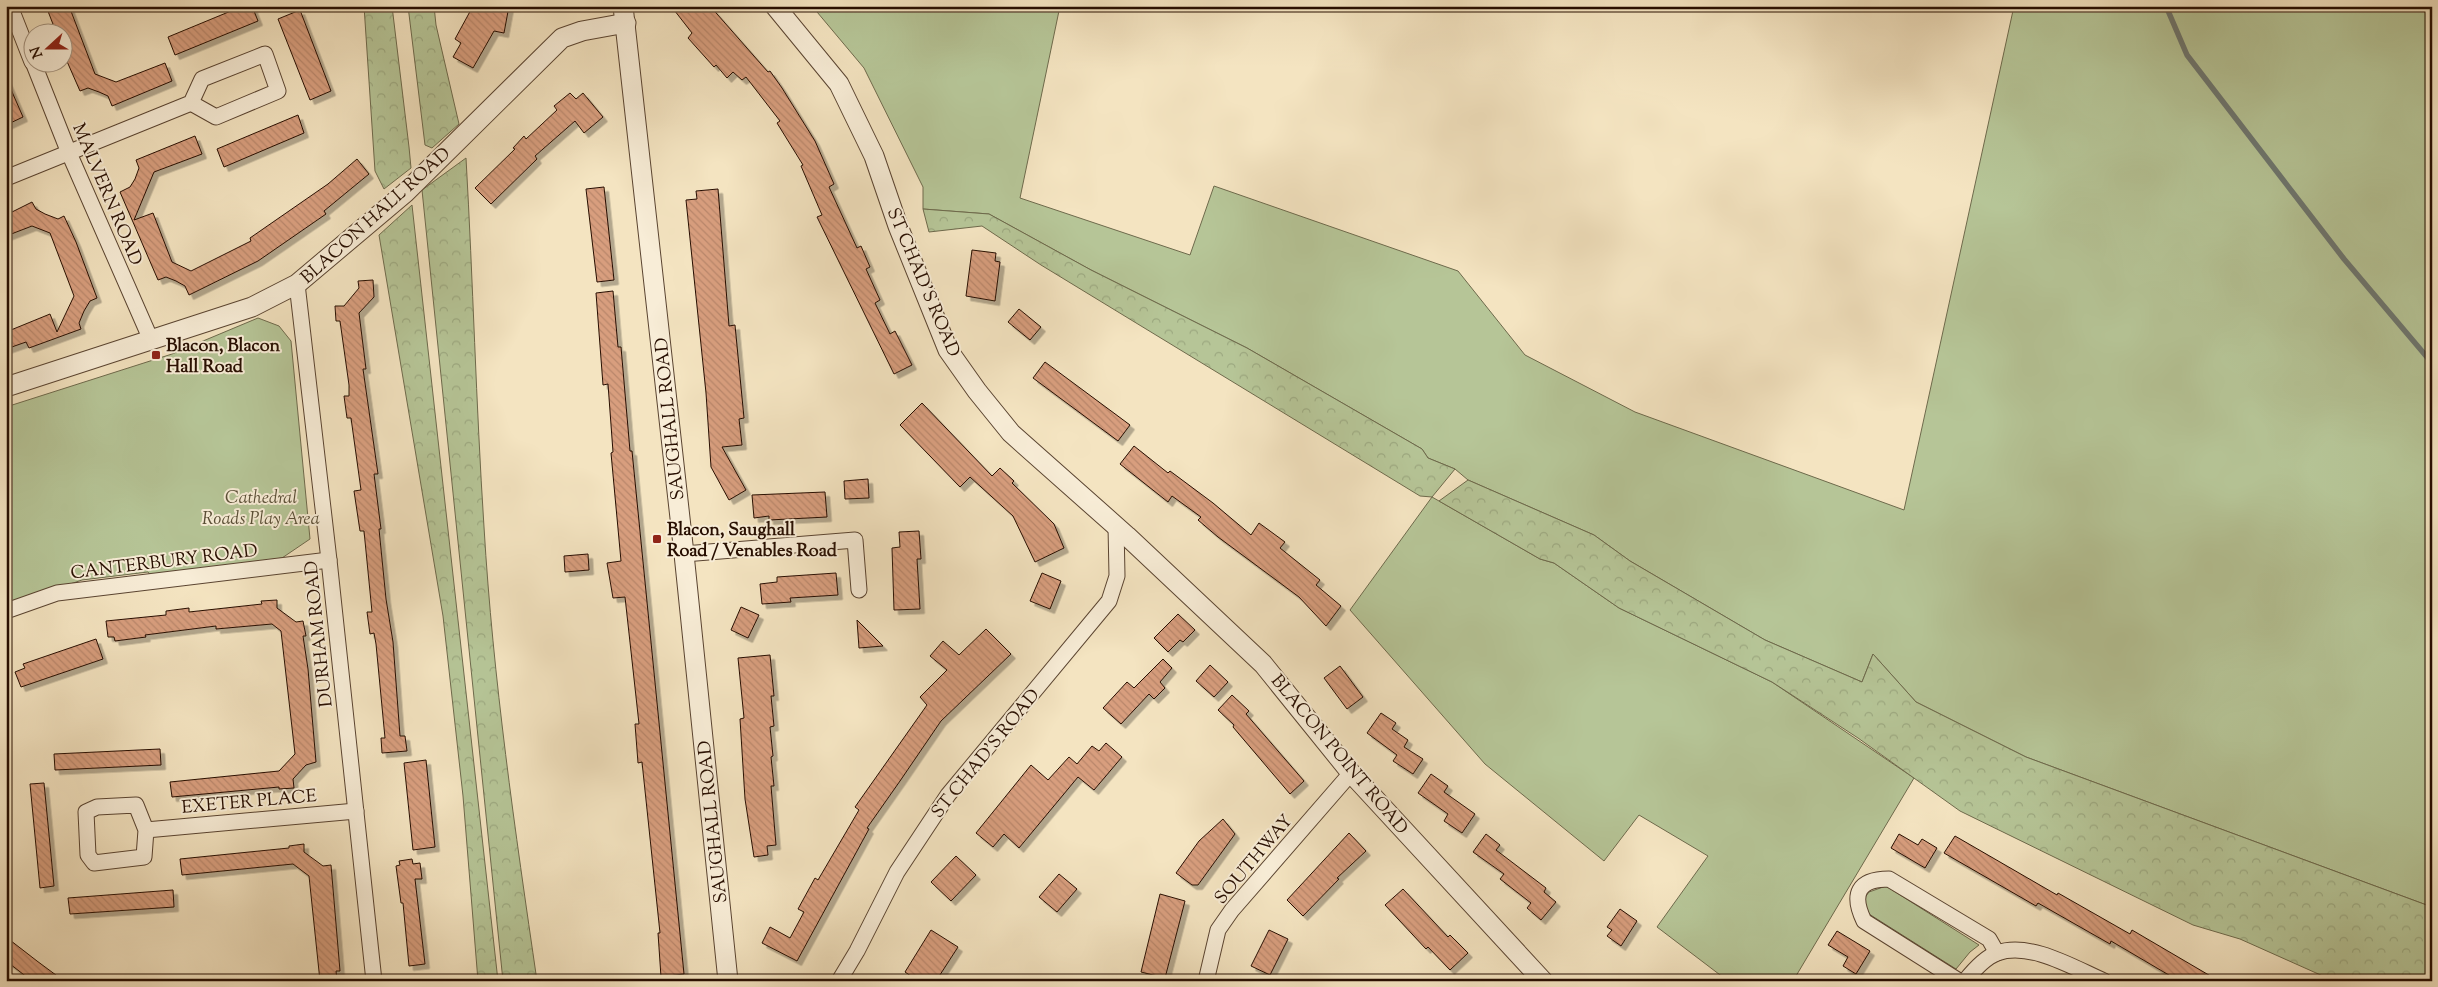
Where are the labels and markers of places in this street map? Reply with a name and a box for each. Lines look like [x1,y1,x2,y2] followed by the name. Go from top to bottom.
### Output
[166,334,281,381] place label: Blacon, Blacon Hall Road
[150,349,162,361] marker: Blacon, Blacon Hall Road
[667,518,838,565] place label: Blacon, Saughall Road / Venables Road
[651,533,663,545] marker: Blacon, Saughall Road / Venables Road

